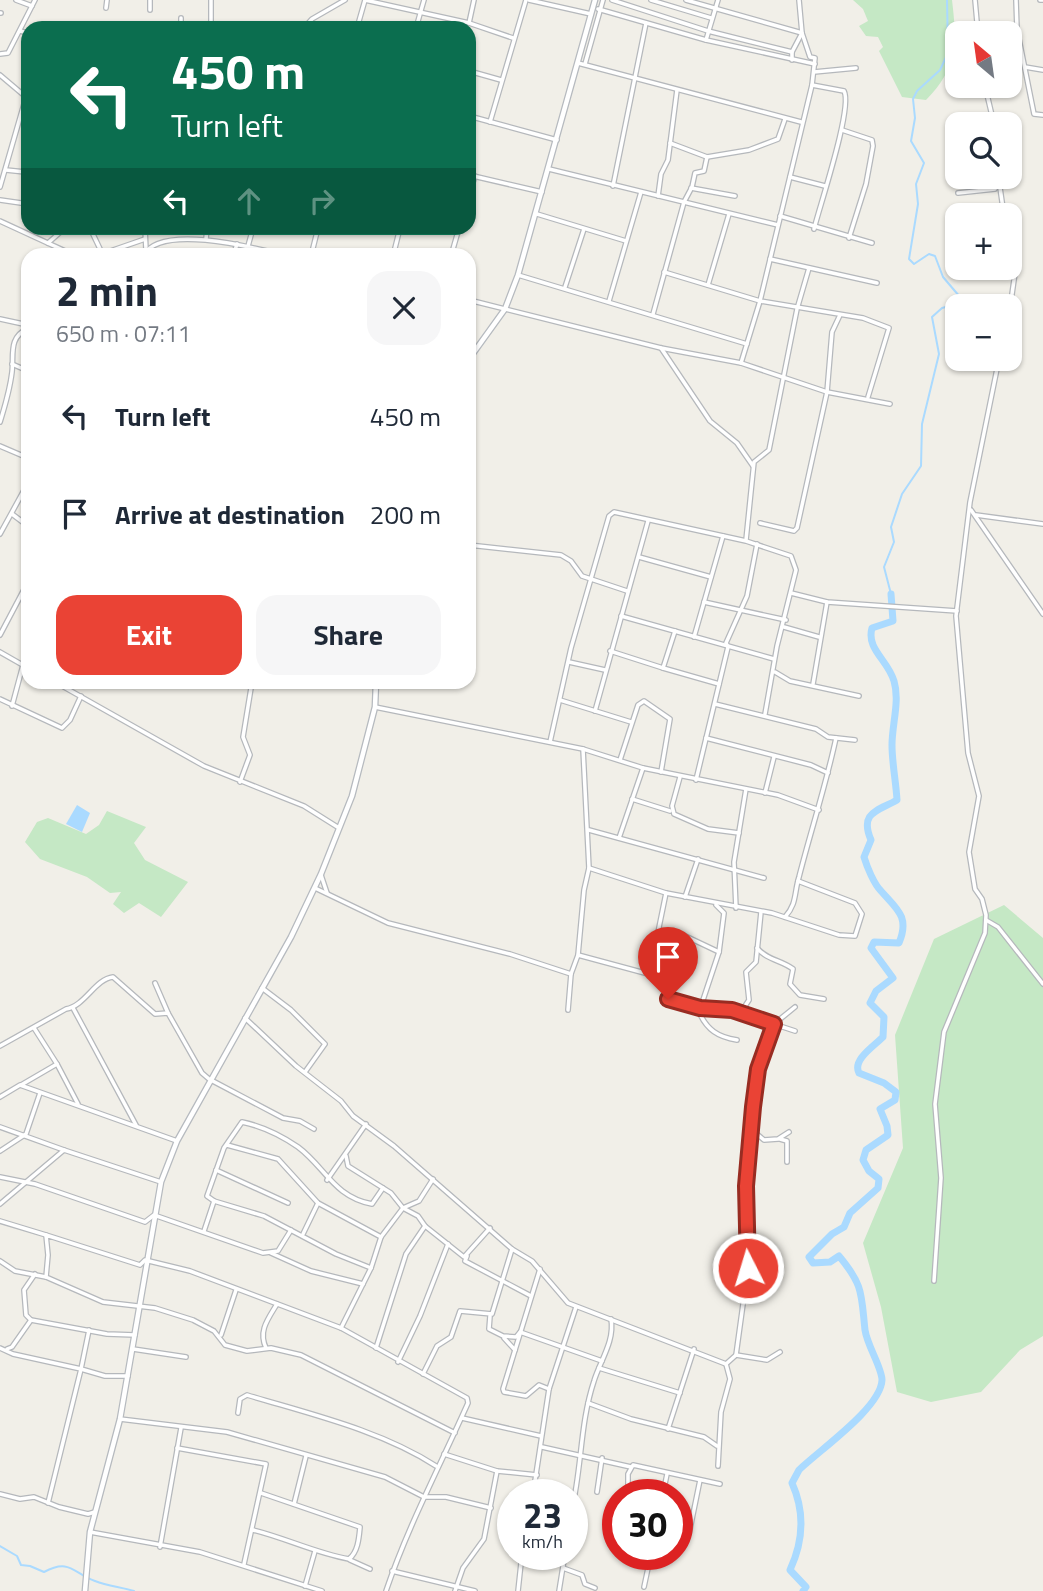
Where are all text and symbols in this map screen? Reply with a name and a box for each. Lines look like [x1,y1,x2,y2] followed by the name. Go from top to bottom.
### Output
[945,21,1022,98] north arrow
[945,21,1022,371] map controls
[171,33,305,108] text: 450 m
[56,49,147,140] icon: left
[171,101,283,149] text: Turn left
[945,112,1022,189] button: search
[157,182,195,220] icon: left
[230,182,268,220] icon: ahead
[303,182,341,220] icon: right
[945,203,1022,280] button: +
[56,258,158,322] text: 2 min
[367,271,441,345] button: close
[945,294,1022,371] button: −
[56,316,191,351] text: 650 m · 07:11
[56,397,94,435] icon: left
[115,397,210,436] text: Turn left
[370,397,441,436] text: 450 m
[56,495,94,533] icon: arrive
[115,495,345,534] text: Arrive at destination
[370,495,441,534] text: 200 m
[56,595,242,675] button: Exit
[256,595,441,675] button: Share
[638,927,698,999] pin
[649,938,687,976] icon: arrive
[711,1231,785,1305] position arrow
[602,1479,693,1570] speed limit sign: 30
[523,1488,562,1542] text: 23
[522,1528,563,1555] text: km/h

